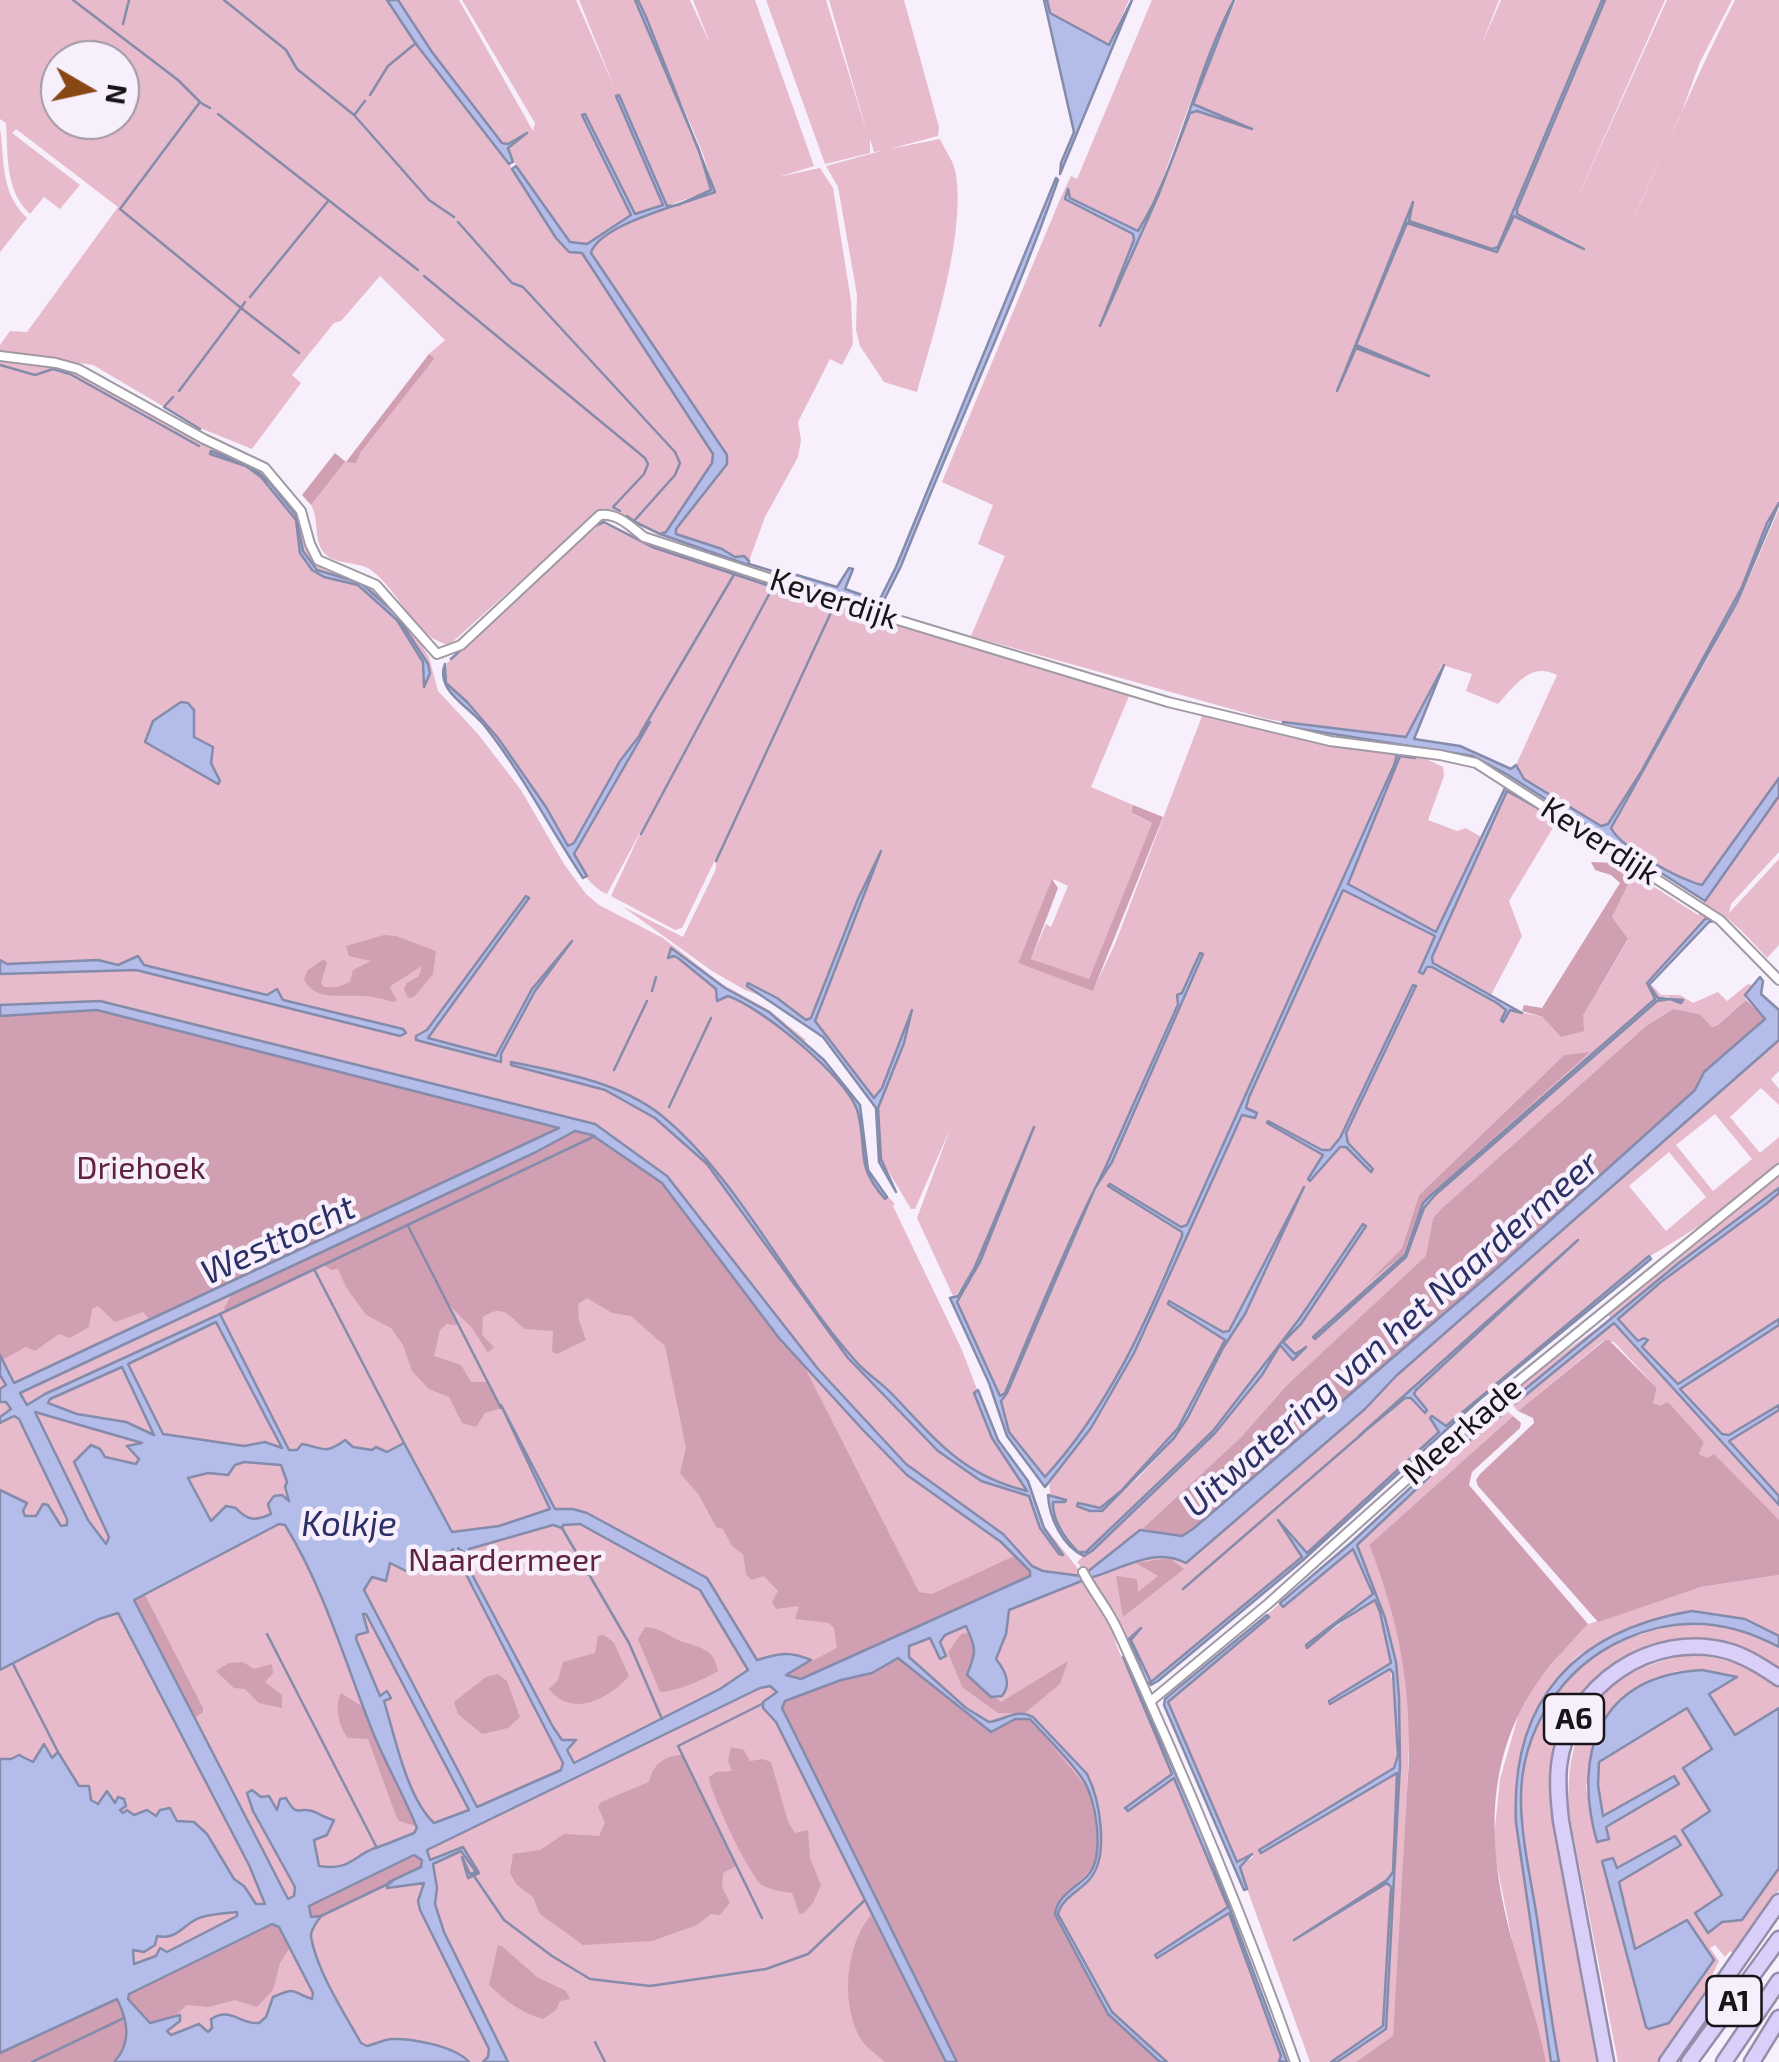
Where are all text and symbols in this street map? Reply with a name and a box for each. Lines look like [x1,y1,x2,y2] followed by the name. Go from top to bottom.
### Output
[40,40,140,140] north arrow
[99,82,136,107] text: N
[765,560,903,638] street label: Keverdijk
[1534,789,1666,893] street label: Keverdijk
[1174,1142,1608,1526] water label: Uitwatering van het Naardermeer
[76,1149,206,1187] park label: Driehoek
[194,1186,362,1294] water label: Westtocht
[1395,1369,1529,1493] street label: Meerkade
[301,1503,397,1545] water label: Kolkje
[408,1541,602,1579] park label: Naardermeer
[1544,1694,1604,1744] road number: A6
[1706,1976,1762,2026] road number: A1

